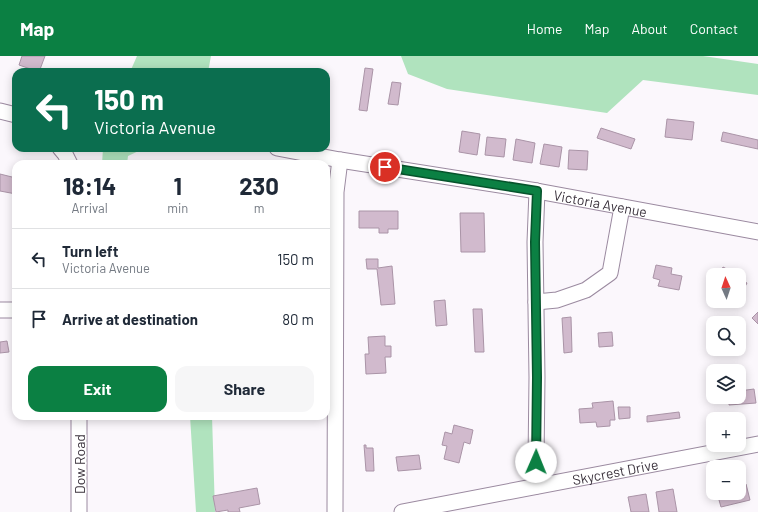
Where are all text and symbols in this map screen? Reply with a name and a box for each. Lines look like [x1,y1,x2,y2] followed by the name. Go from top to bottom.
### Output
[20,17,54,40] text: Map
[527,20,563,37] text: Home
[585,20,609,37] text: Map
[631,20,668,37] text: About
[690,20,738,37] text: Contact
[94,82,164,116] text: 150 m
[28,84,80,136] icon: left
[94,116,216,138] text: Victoria Avenue
[368,150,402,184] pin
[374,156,396,178] icon: arrive
[63,171,116,200] text: 18:14
[173,171,182,200] text: 1
[239,171,279,200] text: 230
[552,186,649,220] street label: Victoria Avenue
[71,200,108,216] text: Arrival
[167,200,188,216] text: min
[254,200,265,216] text: m
[62,242,118,260] text: Turn left
[28,248,50,270] icon: left
[277,250,314,268] text: 150 m
[62,260,150,276] text: Victoria Avenue
[706,268,746,308] north arrow
[706,268,746,500] map controls
[28,308,50,330] icon: arrive
[62,310,198,328] text: Arrive at destination
[282,310,314,328] text: 80 m
[706,316,746,356] button: search
[706,364,746,404] button: layers
[28,366,167,412] button: Exit
[175,366,314,412] button: Share
[706,412,746,452] button: +
[71,434,88,494] street label: Dow Road
[515,441,557,483] position arrow
[571,455,659,488] street label: Skycrest Drive
[706,460,746,500] button: −

